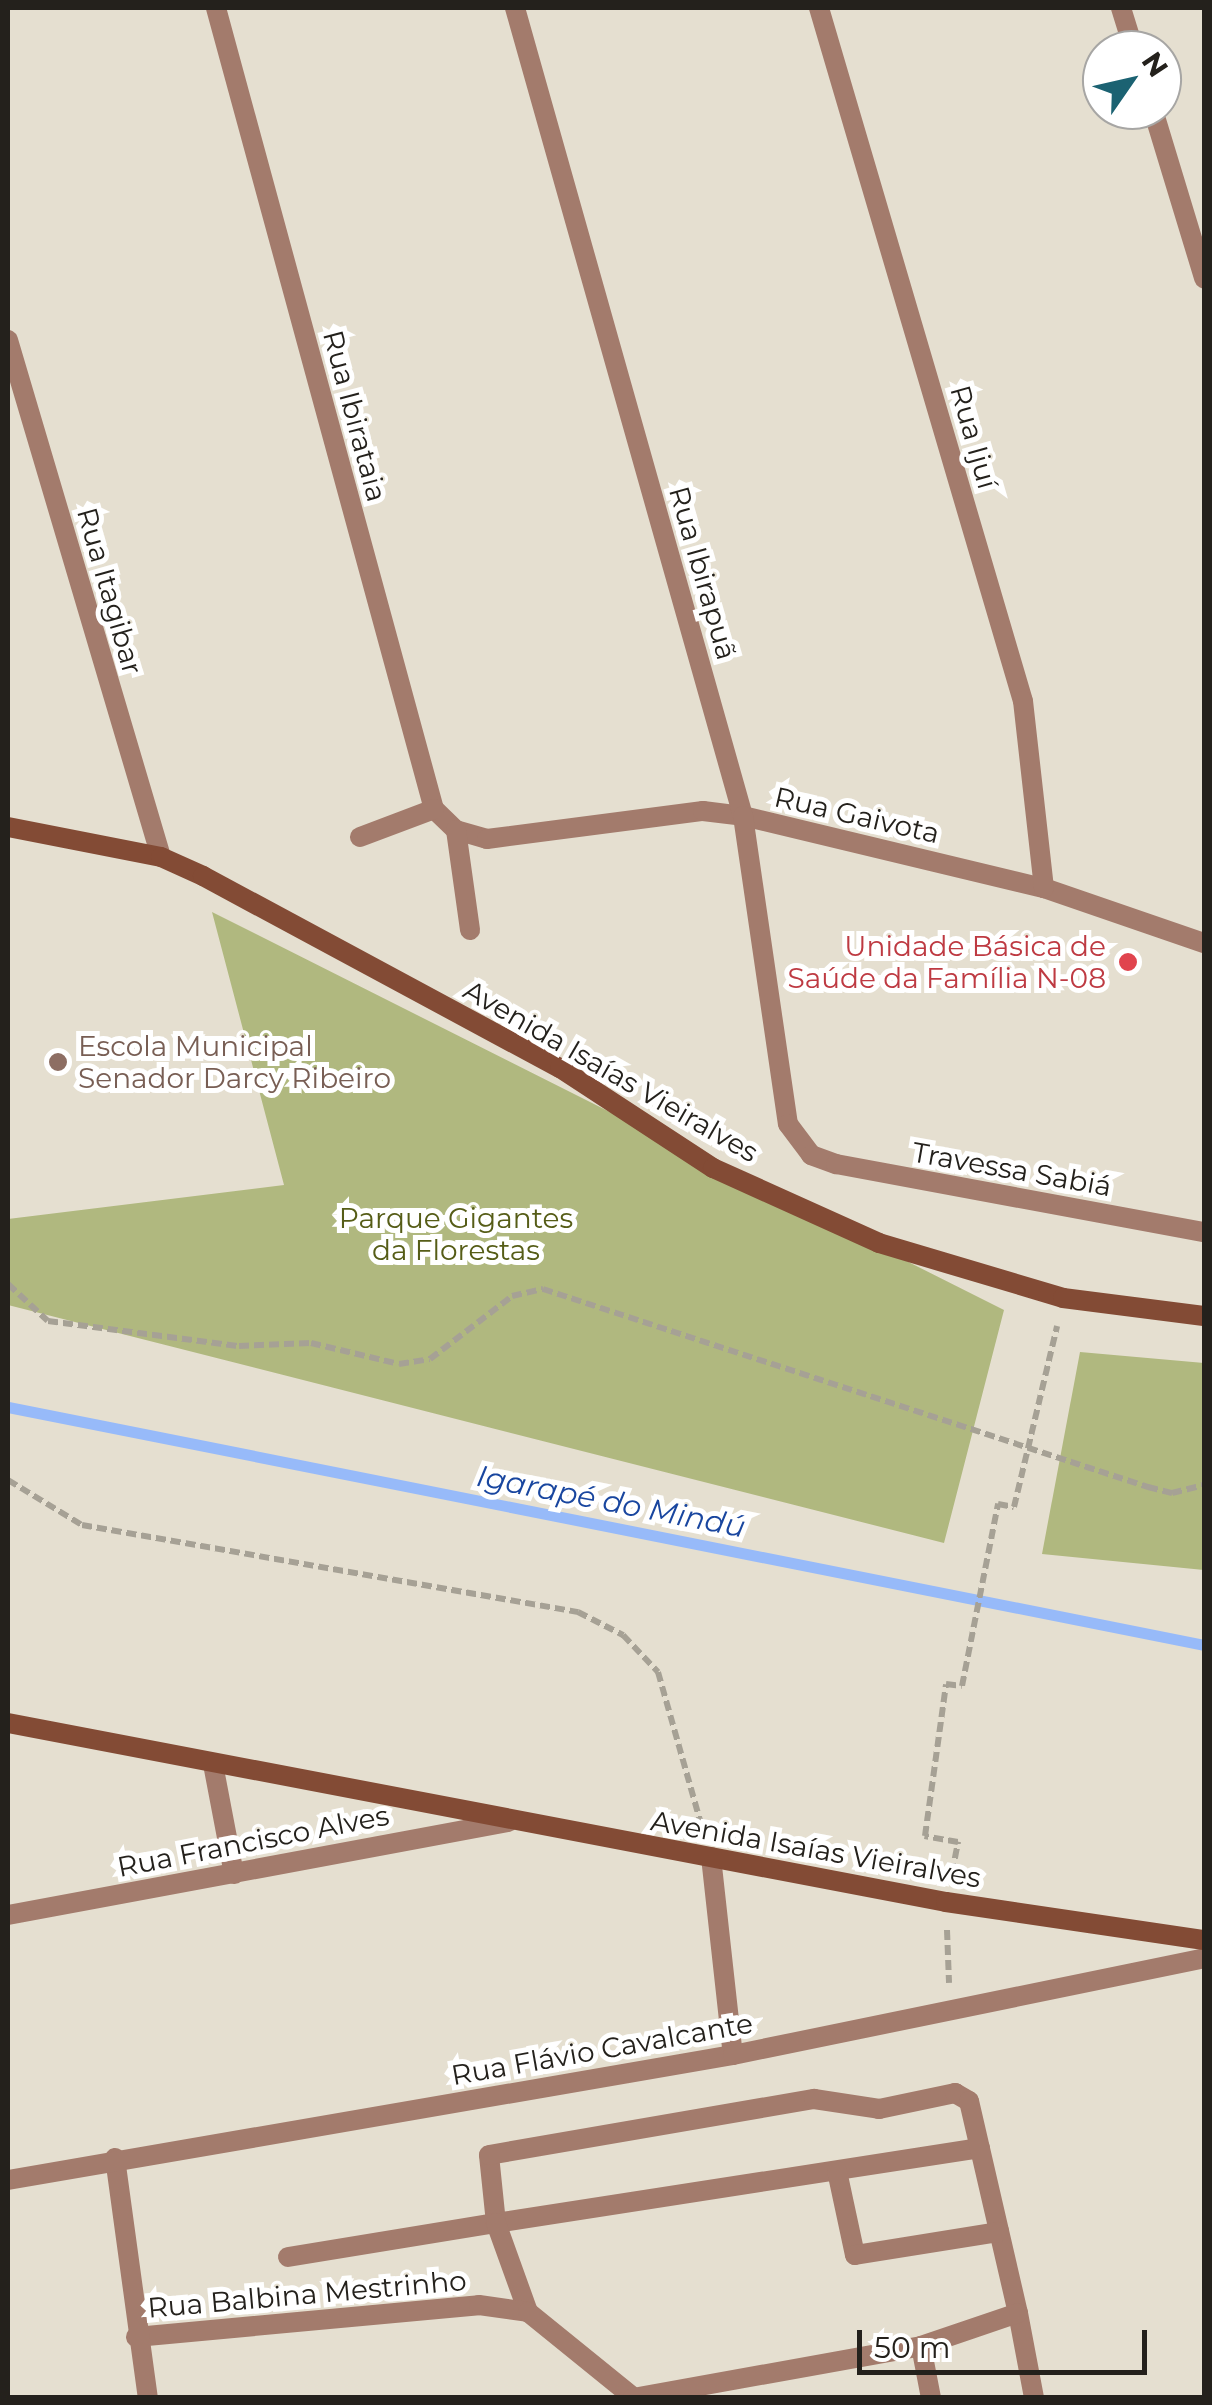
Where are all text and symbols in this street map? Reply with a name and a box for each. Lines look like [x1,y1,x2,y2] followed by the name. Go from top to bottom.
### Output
[1082,30,1182,130] north arrow
[1135,45,1176,83] text: N
[316,327,394,505] street label: Rua Ibirataia
[943,381,1005,493] street label: Rua Ijuí
[662,482,744,664] street label: Rua Ibirapuã
[70,504,150,678] street label: Rua Itagibar
[771,780,943,850] street label: Rua Gaivota
[787,929,1106,995] place label: Unidade Básica de Saúde da Família N-08
[1115,949,1141,975] marker: Unidade Básica de Saúde da Família N-08
[458,973,764,1169] street label: Avenida Isaías Vieiralves
[78,1029,391,1095] place label: Escola Municipal Senador Darcy Ribeiro
[47,1051,69,1073] marker: Escola Municipal Senador Darcy Ribeiro
[910,1135,1114,1203] street label: Travessa Sabiá
[339,1201,573,1267] park label: Parque Gigantes da Florestas
[474,1458,748,1546] water label: Igarapé do Mindú
[114,1798,392,1884] street label: Rua Francisco Alves
[648,1803,984,1895] street label: Avenida Isaías Vieiralves
[449,2006,755,2092] street label: Rua Flávio Cavalcante
[146,2263,468,2325] street label: Rua Balbina Mestrinho
[862,2310,1152,2372] scale bar
[874,2329,951,2366] text: 50 m

